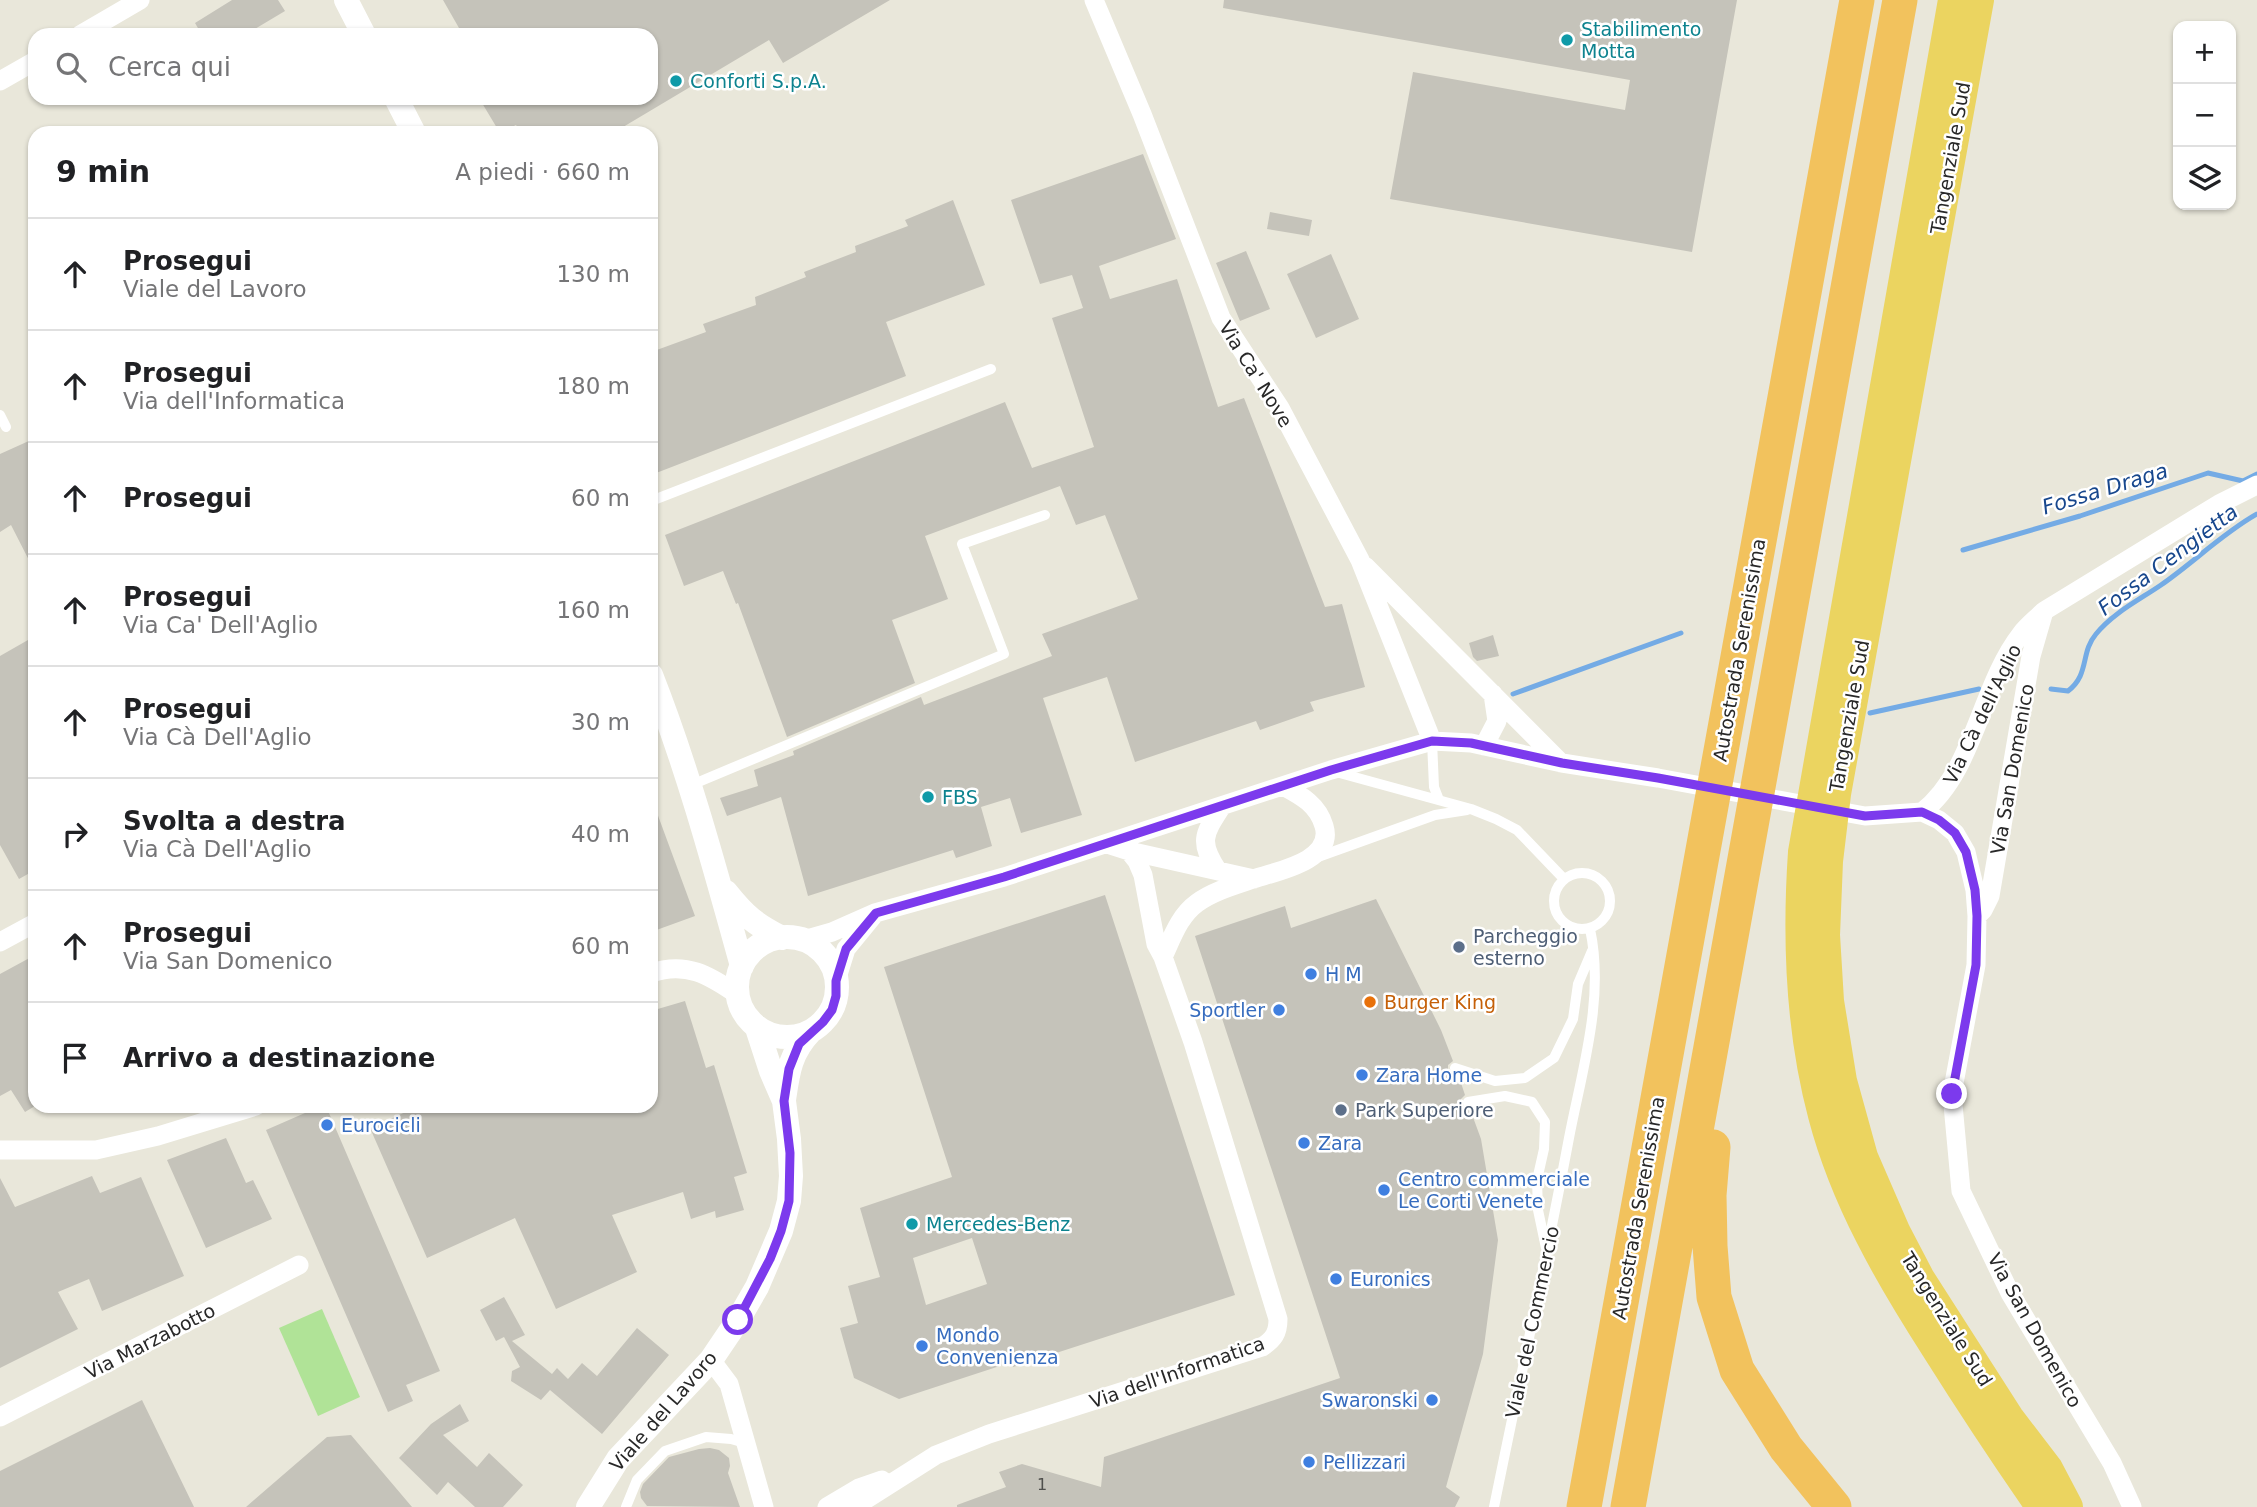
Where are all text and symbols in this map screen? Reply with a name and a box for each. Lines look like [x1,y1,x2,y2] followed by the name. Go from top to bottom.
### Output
[1581,18,1701,62] place label: Stabilimento Motta
[2173,21,2236,210] map controls
[2173,21,2236,84] button: +
[28,28,658,105] search box
[1559,32,1575,48] marker: Stabilimento Motta
[52,48,90,86] icon: search
[108,52,231,82] text: Cerca qui
[690,70,827,92] place label: Conforti S.p.A.
[668,73,684,89] marker: Conforti S.p.A.
[1926,80,1974,237] street label: Tangenziale Sud
[2173,84,2236,147] button: −
[2173,147,2236,210] button: layers
[56,154,150,189] text: 9 min
[455,159,630,185] text: A piedi · 660 m
[123,246,252,276] text: Prosegui
[56,255,94,293] icon: ahead
[556,261,630,287] text: 130 m
[123,276,307,302] text: Viale del Lavoro
[1215,317,1297,431] street label: Via Ca' Nove
[123,358,252,388] text: Prosegui
[56,367,94,405] icon: ahead
[556,373,630,399] text: 180 m
[123,388,345,414] text: Via dell'Informatica
[2039,458,2171,520] water label: Fossa Draga
[56,479,94,517] icon: ahead
[123,483,252,513] text: Prosegui
[571,485,630,511] text: 60 m
[2093,500,2243,620] water label: Fossa Cengietta
[1709,537,1769,763] street label: Autostrada Serenissima
[123,582,252,612] text: Prosegui
[56,591,94,629] icon: ahead
[556,597,630,623] text: 160 m
[123,612,318,638] text: Via Ca' Dell'Aglio
[1825,638,1873,795] street label: Tangenziale Sud
[1939,640,2025,788] street label: Via Cà dell'Aglio
[1986,682,2038,856] street label: Via San Domenico
[123,694,252,724] text: Prosegui
[56,703,94,741] icon: ahead
[571,709,630,735] text: 30 m
[123,724,312,750] text: Via Cà Dell'Aglio
[942,786,978,808] place label: FBS
[920,789,936,805] marker: FBS
[123,806,346,836] text: Svolta a destra
[56,815,94,853] icon: right
[571,821,630,847] text: 40 m
[123,836,312,862] text: Via Cà Dell'Aglio
[123,918,252,948] text: Prosegui
[1473,925,1578,969] place label: Parcheggio esterno
[56,927,94,965] icon: ahead
[571,933,630,959] text: 60 m
[1451,939,1467,955] marker: Parcheggio esterno
[123,948,333,974] text: Via San Domenico
[1325,963,1362,985] place label: H M
[1303,966,1319,982] marker: H M
[1384,991,1496,1013] place label: Burger King
[1362,994,1378,1010] marker: Burger King
[1189,999,1265,1021] place label: Sportler
[1271,1002,1287,1018] marker: Sportler
[56,1039,94,1077] icon: arrive
[123,1043,435,1073] text: Arrivo a destinazione
[1376,1064,1482,1086] place label: Zara Home
[1354,1067,1370,1083] marker: Zara Home
[1936,1078,1967,1109] route end
[1608,1095,1668,1321] street label: Autostrada Serenissima
[1355,1099,1494,1121] place label: Park Superiore
[1333,1102,1349,1118] marker: Park Superiore
[341,1114,421,1136] place label: Eurocicli
[319,1117,335,1133] marker: Eurocicli
[1318,1132,1362,1154] place label: Zara
[1296,1135,1312,1151] marker: Zara
[1398,1168,1590,1212] place label: Centro commerciale Le Corti Venete
[1376,1182,1392,1198] marker: Centro commerciale Le Corti Venete
[926,1213,1070,1235] place label: Mercedes-Benz
[904,1216,920,1232] marker: Mercedes-Benz
[1501,1224,1563,1420] street label: Viale del Commercio
[1896,1247,1997,1390] street label: Tangenziale Sud
[1983,1249,2087,1411] street label: Via San Domenico
[1350,1268,1431,1290] place label: Euronics
[1328,1271,1344,1287] marker: Euronics
[81,1299,219,1383] street label: Via Marzabotto
[722,1304,753,1335] route start
[936,1324,1059,1368] place label: Mondo Convenienza
[1087,1332,1267,1412] street label: Via dell'Informatica
[914,1338,930,1354] marker: Mondo Convenienza
[605,1347,721,1475] street label: Viale del Lavoro
[1322,1389,1418,1411] place label: Swaronski
[1424,1392,1440,1408] marker: Swaronski
[1323,1451,1406,1473] place label: Pellizzari
[1301,1454,1317,1470] marker: Pellizzari
[1037,1475,1047,1494] house number: 1

